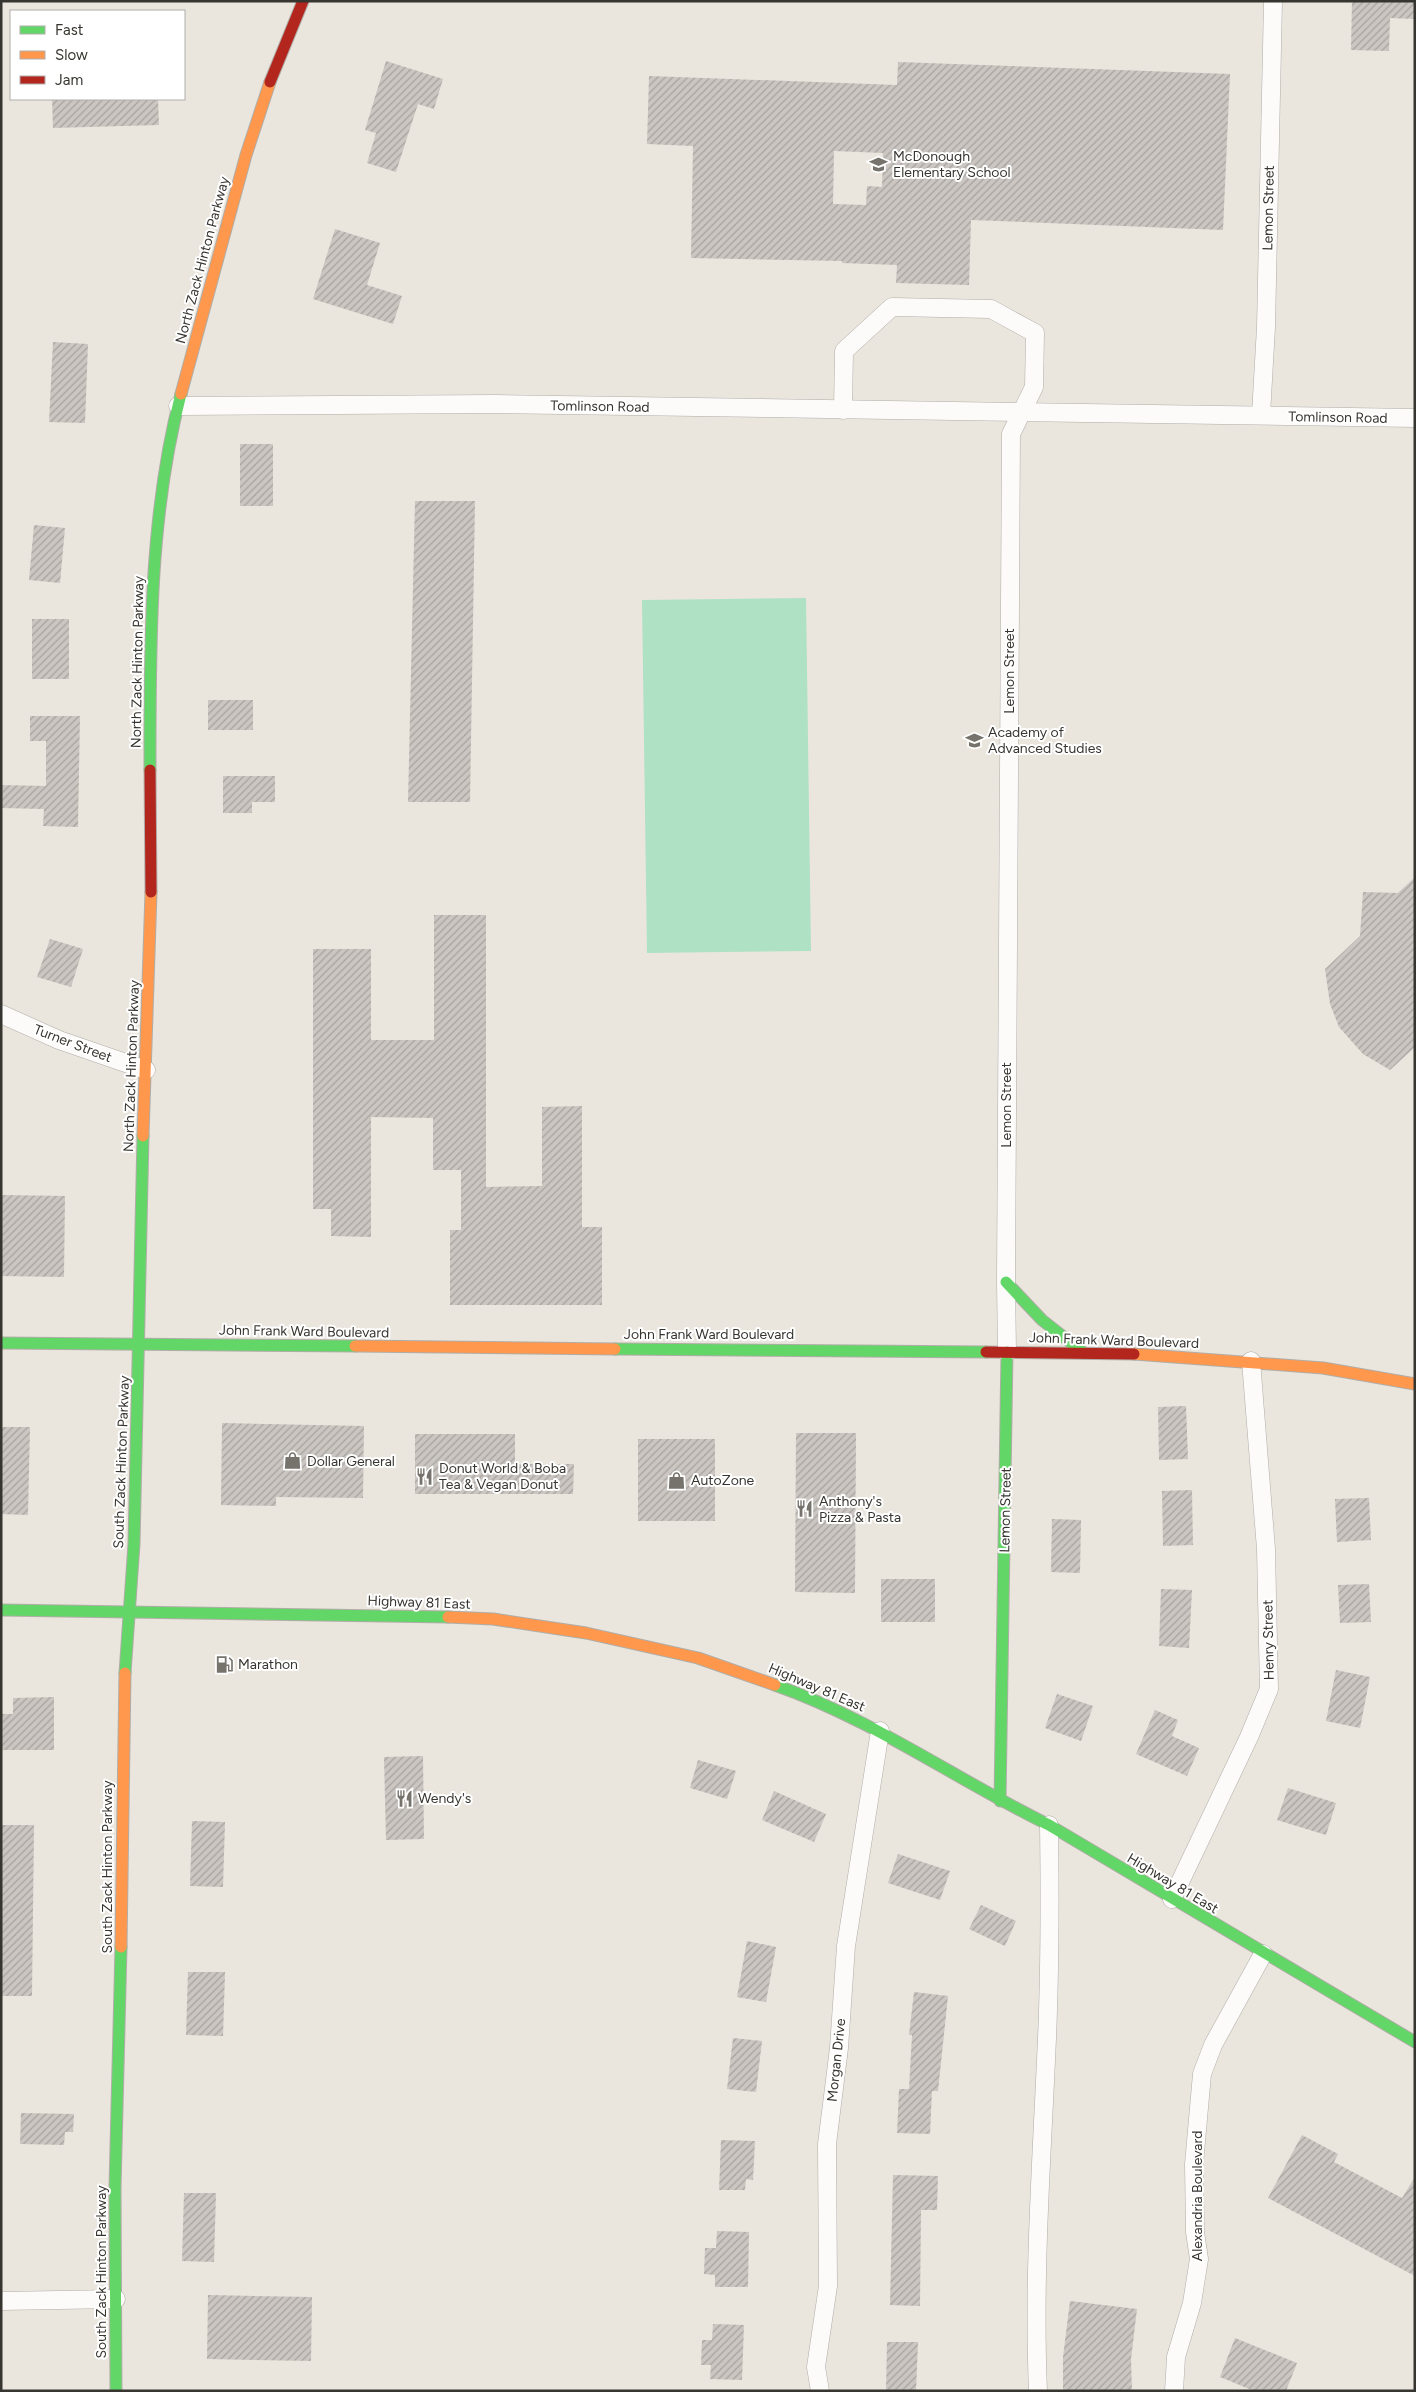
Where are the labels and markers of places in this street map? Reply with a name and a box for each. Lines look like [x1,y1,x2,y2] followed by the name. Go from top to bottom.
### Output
[893,148,1011,181] place label: McDonough Elementary School
[869,154,889,174] school or university icon: McDonough Elementary School
[988,724,1102,757] place label: Academy of Advanced Studies
[964,730,984,750] school or university icon: Academy of Advanced Studies
[283,1451,303,1471] shop icon: Dollar General
[307,1453,395,1470] place label: Dollar General
[439,1460,566,1493] place label: Donut World & Boba Tea & Vegan Donut
[415,1466,435,1486] restaurant icon: Donut World & Boba Tea & Vegan Donut
[667,1470,687,1490] shop icon: AutoZone
[691,1472,755,1489] place label: AutoZone
[819,1493,901,1526] place label: Anthony's Pizza & Pasta
[795,1499,815,1519] restaurant icon: Anthony's Pizza & Pasta
[214,1654,234,1674] fuel station icon: Marathon
[238,1656,298,1673] place label: Marathon
[394,1788,414,1808] restaurant icon: Wendy's
[418,1790,471,1807] place label: Wendy's

